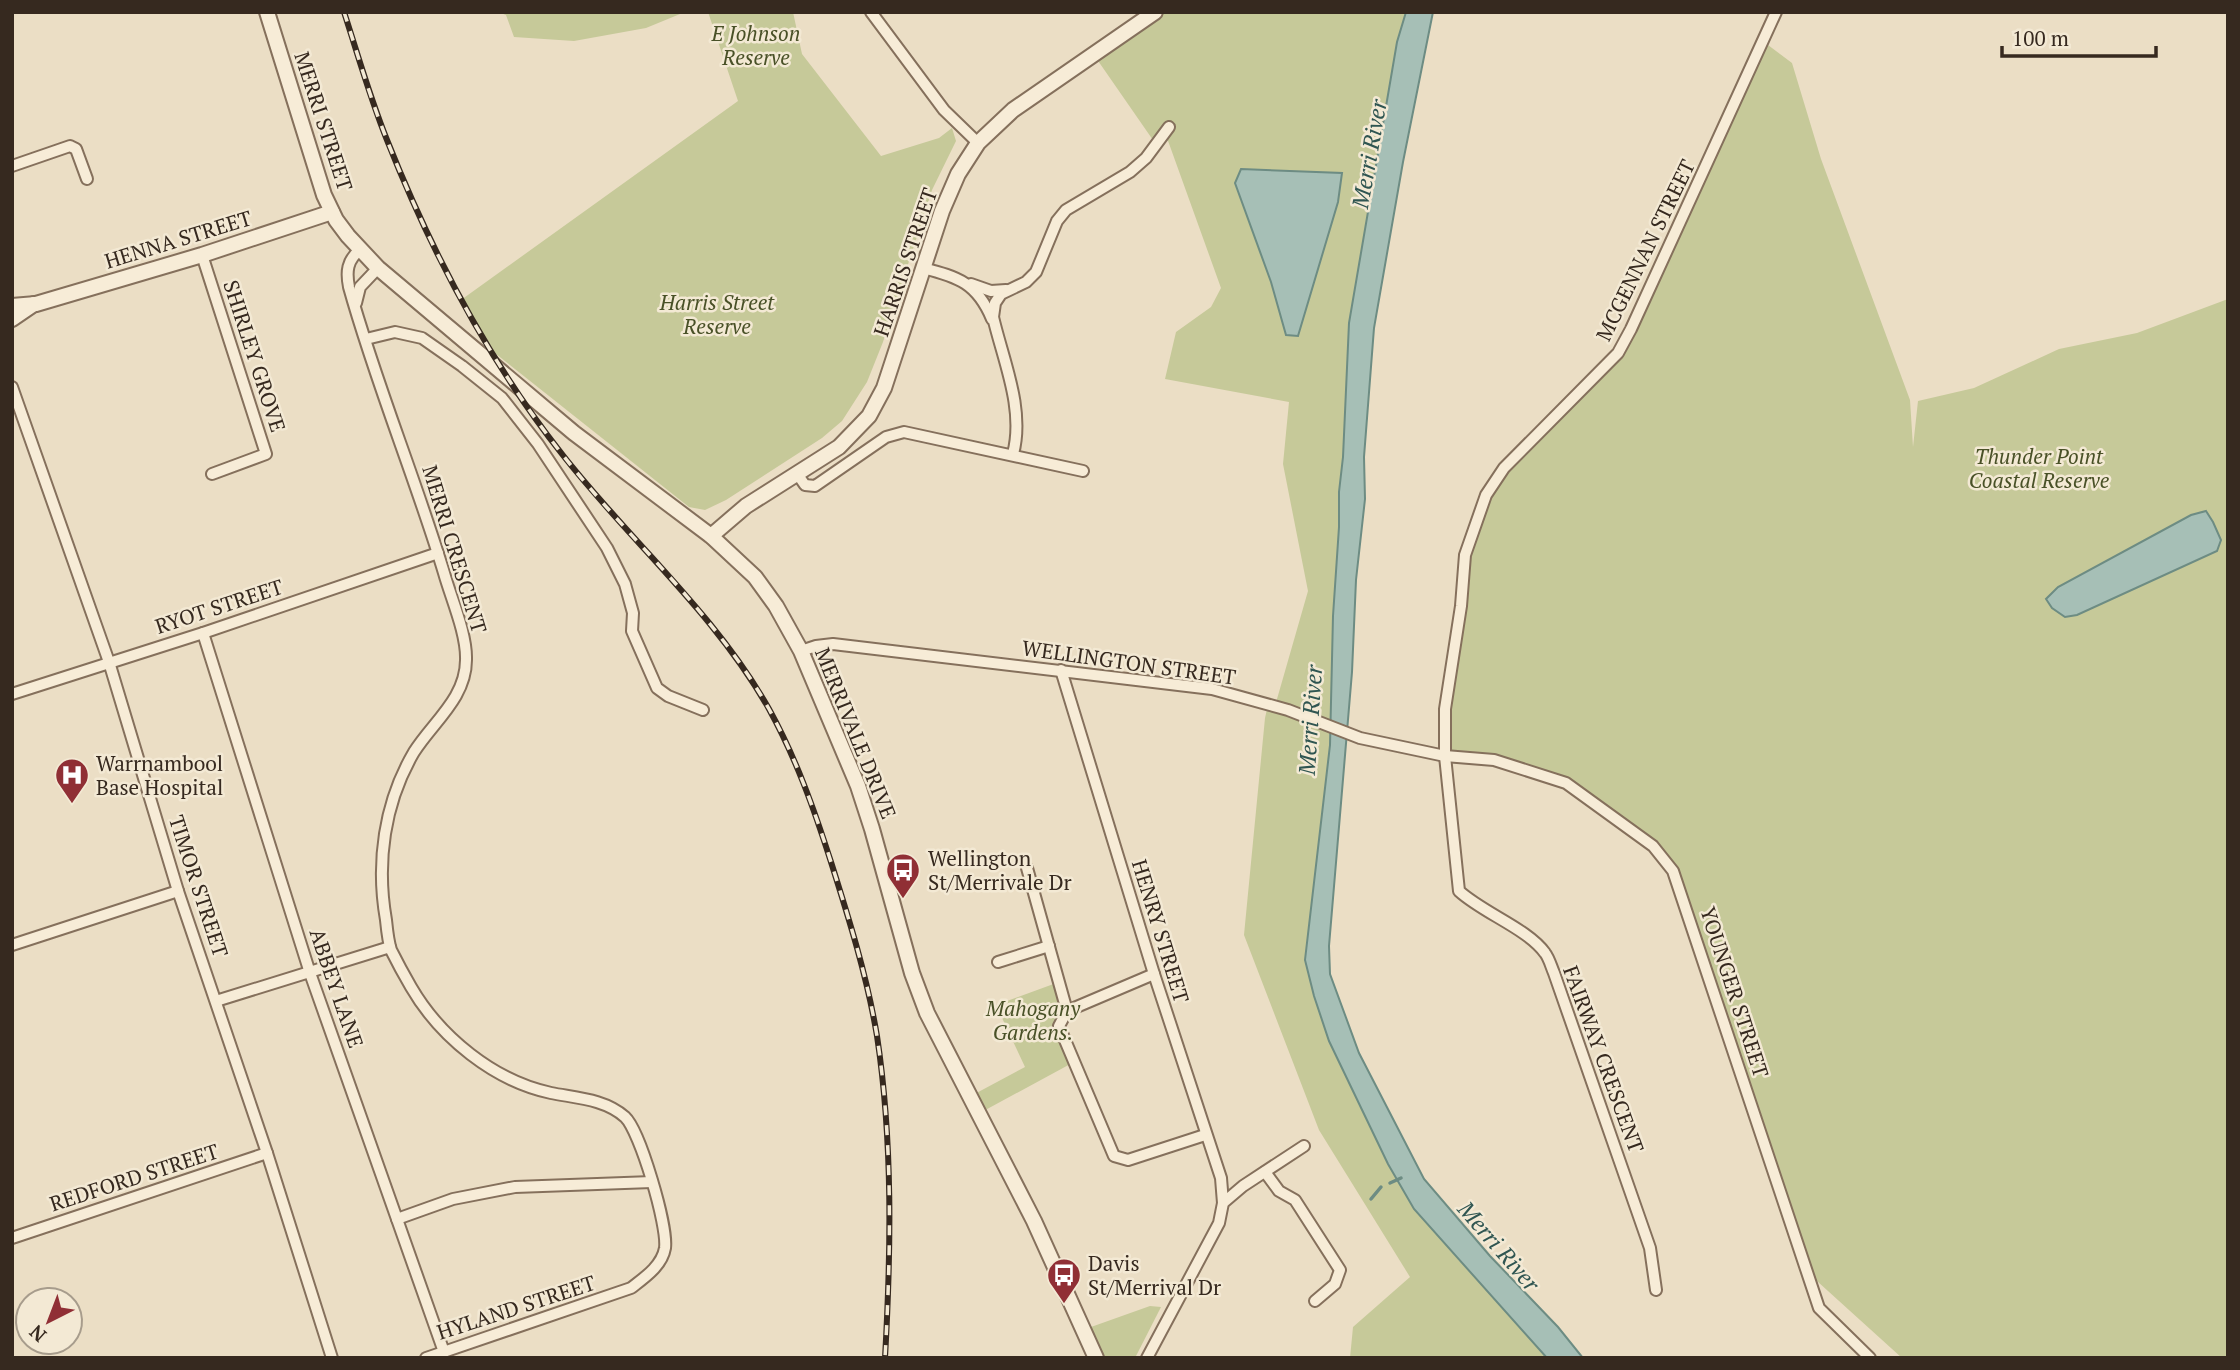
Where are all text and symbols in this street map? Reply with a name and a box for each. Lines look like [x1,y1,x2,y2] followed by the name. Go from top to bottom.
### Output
[2002,14,2156,58] scale bar
[711,19,800,71] park label: E Johnson Reserve
[2012,24,2069,52] text: 100 m
[288,48,360,194] street label: MERRI STREET
[1344,96,1394,212] water label: Merri River
[1589,155,1701,345] street label: MCGENNAN STREET
[866,184,944,340] street label: HARRIS STREET
[101,203,255,275] street label: HENNA STREET
[217,276,293,436] street label: SHIRLEY GROVE
[659,288,775,340] park label: Harris Street Reserve
[1969,442,2110,494] park label: Thunder Point Coastal Reserve
[416,462,494,636] street label: MERRI CRESCENT
[151,572,287,640] street label: RYOT STREET
[1020,633,1238,691] street label: WELLINGTON STREET
[809,643,903,823] street label: MERRIVALE DRIVE
[1291,663,1329,777] water label: Merri River
[96,749,223,801] place label: Warrnambool Base Hospital
[53,756,91,805] hospital icon: Warrnambool Base Hospital
[163,811,235,961] street label: TIMOR STREET
[928,844,1072,896] place label: Wellington St/Merrivale Dr
[884,851,922,900] bus stop icon: Wellington St/Merrivale Dr
[1126,856,1196,1006] street label: HENRY STREET
[1694,903,1776,1081] street label: YOUNGER STREET
[303,925,371,1051] street label: ABBEY LANE
[1557,962,1651,1156] street label: FAIRWAY CRESCENT
[985,994,1080,1046] park label: Mahogany Gardens.
[46,1137,222,1217] street label: REDFORD STREET
[1451,1194,1548,1299] water label: Merri River
[1088,1249,1221,1301] place label: Davis St/Merrival Dr
[1045,1256,1083,1305] bus stop icon: Davis St/Merrival Dr
[433,1268,599,1346] street label: HYLAND STREET
[14,1286,84,1356] north arrow
[23,1319,51,1348] text: N

